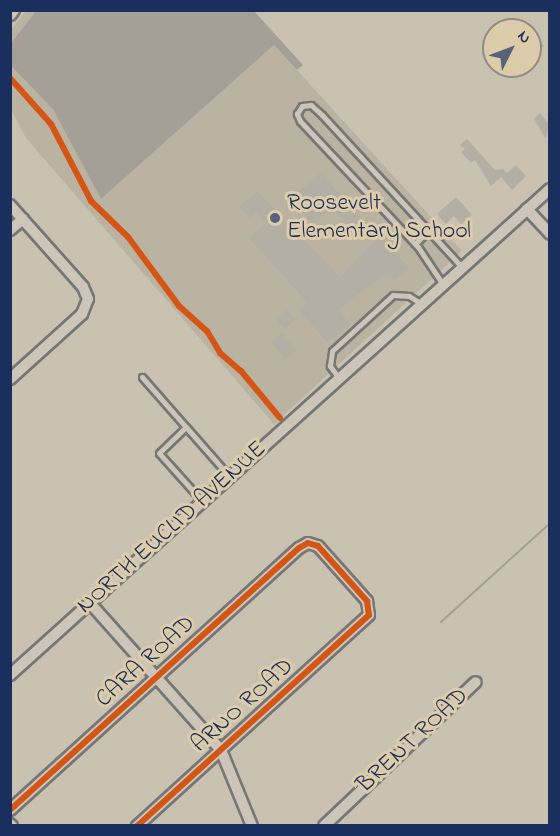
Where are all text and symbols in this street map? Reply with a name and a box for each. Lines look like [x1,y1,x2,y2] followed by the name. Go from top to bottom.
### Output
[482,18,542,78] north arrow
[511,25,536,49] text: N
[287,190,471,246] place label: Roosevelt Elementary School
[268,211,282,225] marker: Roosevelt Elementary School
[71,435,273,621] street label: NORTH EUCLID AVENUE
[90,610,202,714] street label: CARA ROAD
[186,653,300,759] street label: ARNO ROAD
[351,682,475,800] street label: BRENT ROAD

